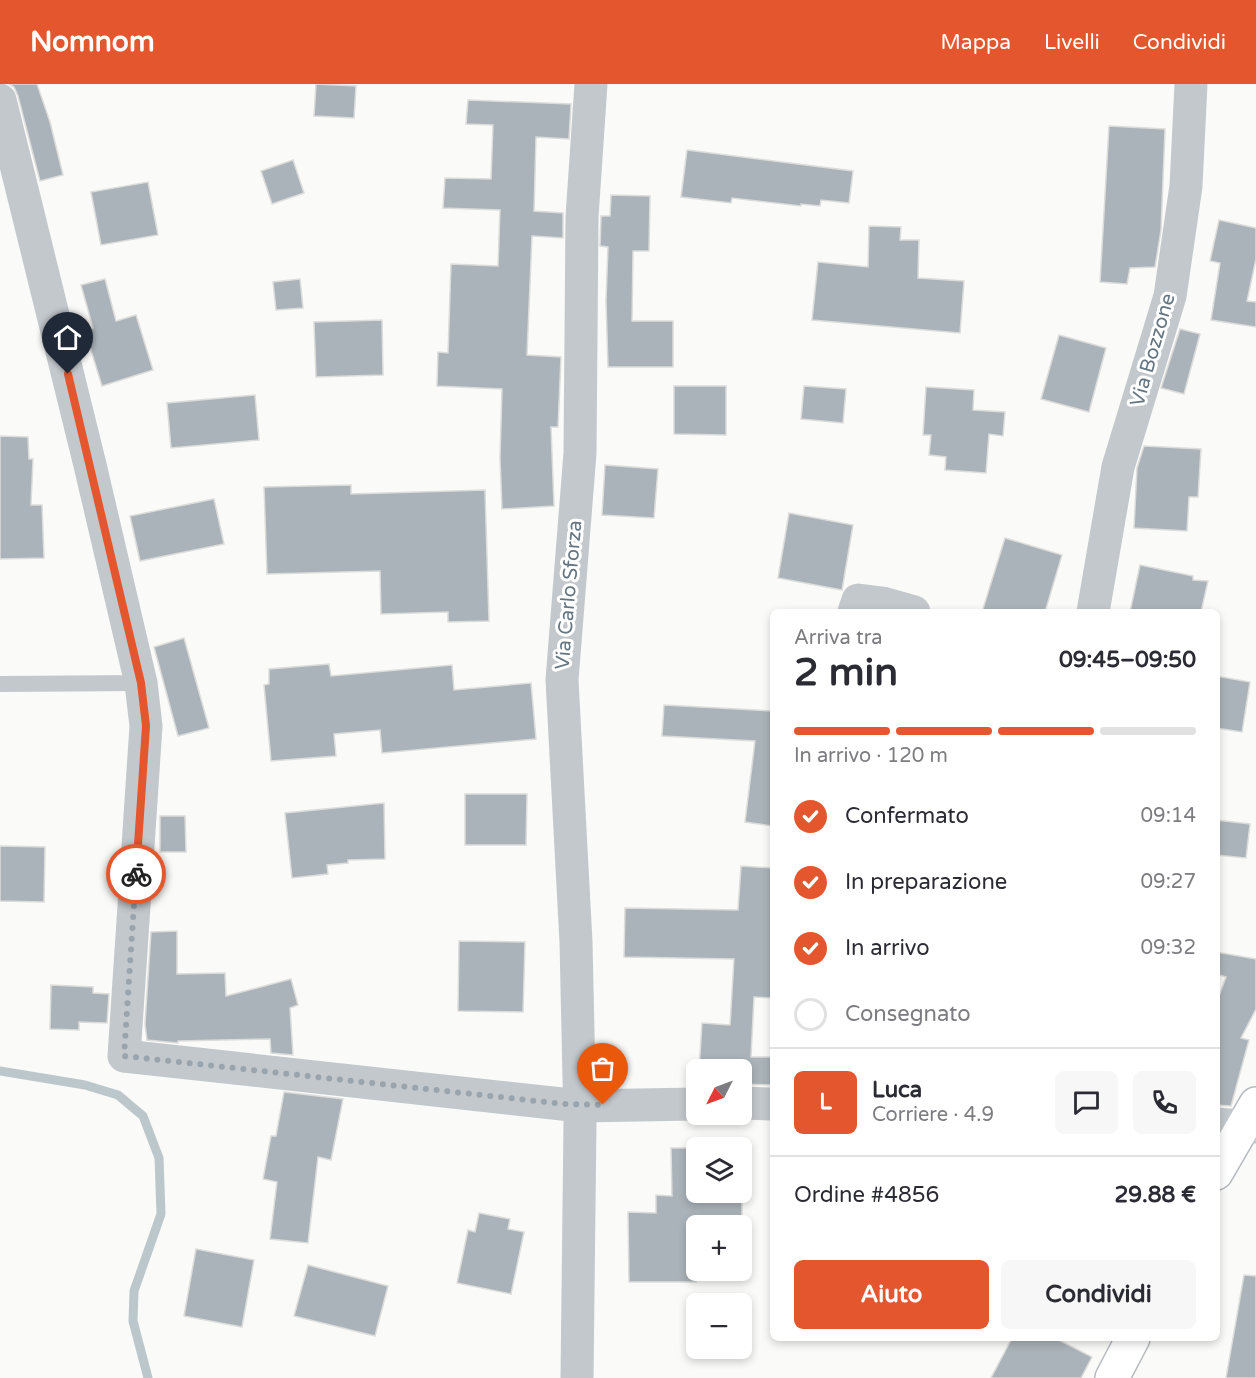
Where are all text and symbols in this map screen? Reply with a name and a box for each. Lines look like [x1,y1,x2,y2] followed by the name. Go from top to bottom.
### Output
[30,25,155,59] text: Nomnom
[941,30,1011,55] text: Mappa
[1044,30,1100,55] text: Livelli
[1133,30,1226,55] text: Condividi
[1125,291,1181,409] street label: Via Bozzone
[42,312,93,374] pin
[51,321,84,354] icon: home
[551,519,587,671] street label: Via Carlo Sforza
[794,626,883,650] text: Arriva tra
[1059,647,1196,673] text: 09:45–09:50
[794,649,898,696] text: 2 min
[794,744,948,768] text: In arrivo · 120 m
[794,800,827,833] icon: check
[845,803,969,829] text: Confermato
[1141,804,1196,828] text: 09:14
[106,844,166,904] courier
[120,858,153,891] icon: bike
[794,866,827,899] icon: check
[845,869,1007,895] text: In preparazione
[1141,870,1196,894] text: 09:27
[794,932,827,965] icon: check
[845,935,930,961] text: In arrivo
[1141,936,1196,960] text: 09:32
[845,1001,971,1027] text: Consegnato
[577,1043,628,1105] pin
[586,1052,619,1085] icon: bag
[686,1059,752,1125] north arrow
[686,1059,752,1359] map controls
[1055,1071,1118,1134] button: chat
[1133,1071,1196,1134] button: phone
[872,1077,922,1103] text: Luca
[819,1089,832,1115] text: L
[872,1103,994,1127] text: Corriere · 4.9
[686,1137,752,1203] button: layers
[794,1182,939,1208] text: Ordine #4856
[1114,1182,1196,1208] text: 29.88 €
[686,1215,752,1281] button: +
[794,1260,989,1329] button: Aiuto
[1001,1260,1196,1329] button: Condividi
[686,1293,752,1359] button: −

